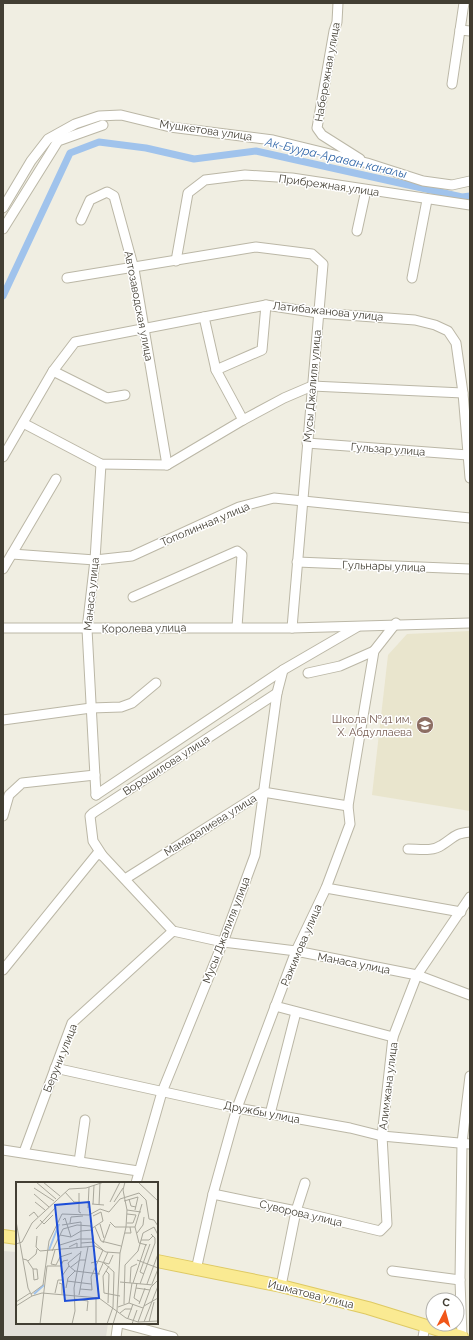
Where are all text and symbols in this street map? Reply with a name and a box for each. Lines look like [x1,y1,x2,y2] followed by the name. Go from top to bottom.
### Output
[312,21,343,123] street label: Набережная улица
[159,118,253,143] street label: Мушкетова улица
[263,135,408,181] water label: Ак-Буура-Араван каналы
[278,172,380,199] street label: Прибрежная улица
[121,250,156,362] street label: Автозаводская улица
[272,299,384,324] street label: Латибажанова улица
[301,329,324,443] street label: Мусы Джалиля улица
[350,440,426,459] street label: Гульзар улица
[159,500,252,549] street label: Тополинная улица
[81,557,102,631] street label: Манаса улица
[342,559,426,574] street label: Гульнары улица
[102,621,186,636] street label: Королева улица
[332,713,412,739] place label: Школа №41 им, Х. Абдуллаева
[415,715,435,735] school or university icon: Школа №41 им, Х. Абдуллаева
[120,733,212,798] street label: Ворошилова улица
[162,792,259,859] street label: Мамадалиева улица
[200,875,253,985] street label: Мусы Джалиля улица
[278,902,325,988] street label: Ражимова улица
[317,950,391,977] street label: Манаса улица
[41,1022,80,1094] street label: Беруни улица
[377,1041,400,1131] street label: Алимжана улица
[223,1099,301,1126] street label: Дружбы улица
[16,1182,158,1324] inset map
[258,1198,344,1229] street label: Суворова улица
[267,1278,355,1311] street label: Ишматова улица
[425,1292,465,1332] north arrow
[442,1296,451,1309] text: С

